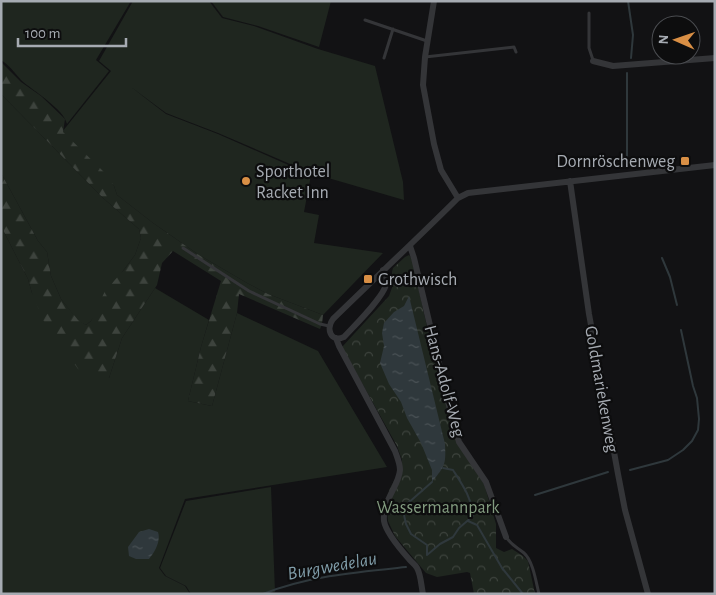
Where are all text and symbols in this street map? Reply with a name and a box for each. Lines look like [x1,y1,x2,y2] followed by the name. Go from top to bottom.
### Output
[18,15,125,47] scale bar
[651,15,701,65] north arrow
[25,26,60,41] text: 100 m
[657,34,671,45] text: N
[556,153,675,171] place label: Dornröschenweg
[679,155,691,167] marker: Dornröschenweg
[256,163,330,202] place label: Sporthotel Racket Inn
[240,175,252,187] marker: Sporthotel Racket Inn
[378,271,457,289] place label: Grothwisch
[362,273,374,285] marker: Grothwisch
[420,323,468,439] street label: Hans-Adolf-Weg
[581,325,621,454] street label: Goldmariekenweg
[376,499,500,517] park label: Wassermannpark
[286,549,379,584] water label: Burgwedelau

